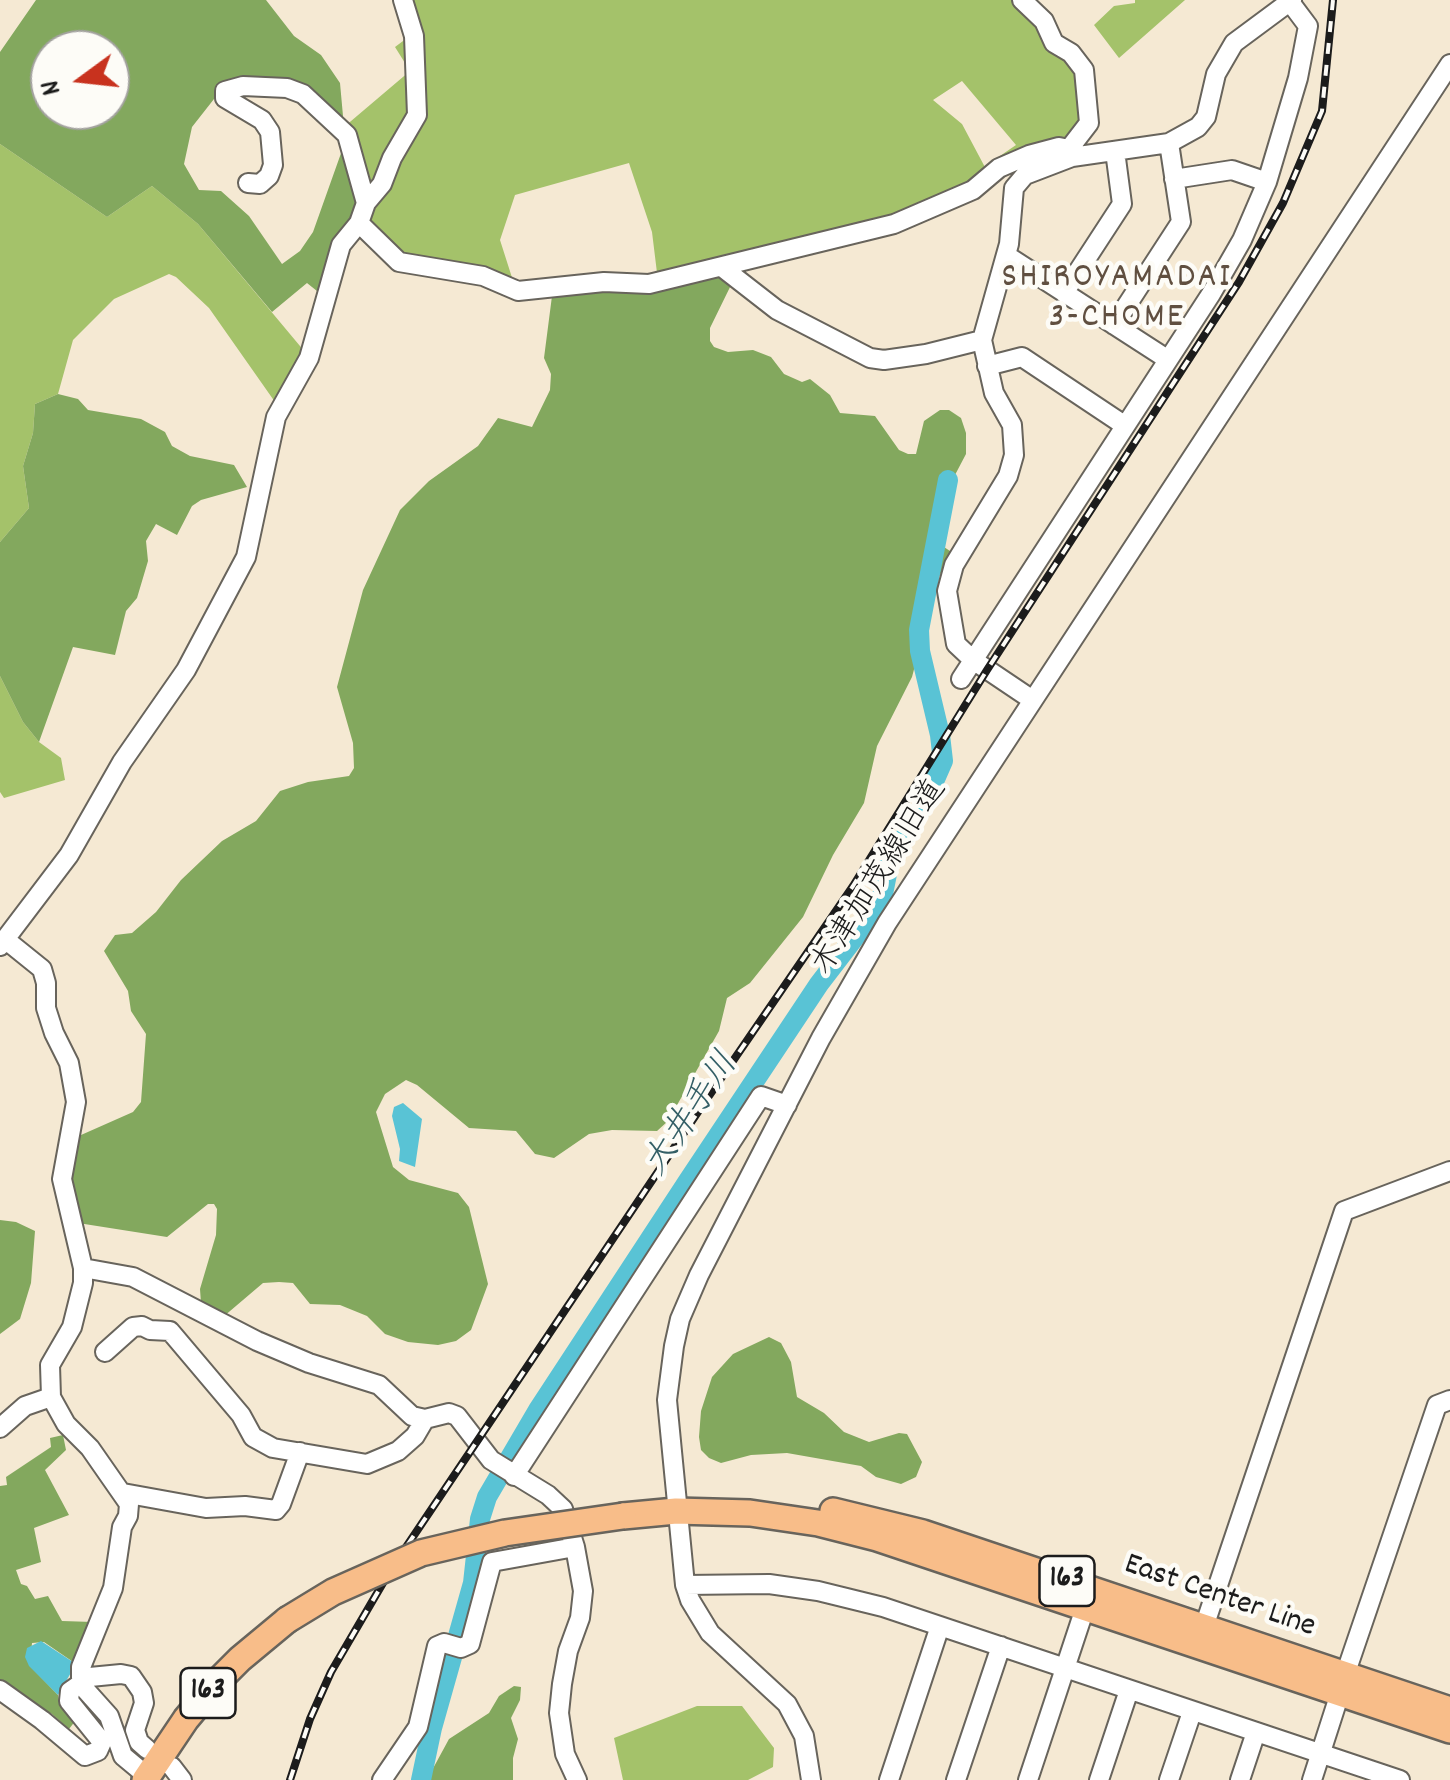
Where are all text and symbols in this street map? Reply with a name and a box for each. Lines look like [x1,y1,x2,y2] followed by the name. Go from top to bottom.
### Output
[30,30,130,130] north arrow
[32,75,74,99] text: N
[1002,259,1232,341] district label: SHIROYAMADAI 3-CHOME
[806,774,958,984] street label: 木津加茂線旧道
[637,1046,751,1186] water label: 大井手川
[1118,1547,1320,1649] street label: East Center Line
[1040,1556,1094,1606] road number: 163
[180,1668,236,1718] road number: 163

